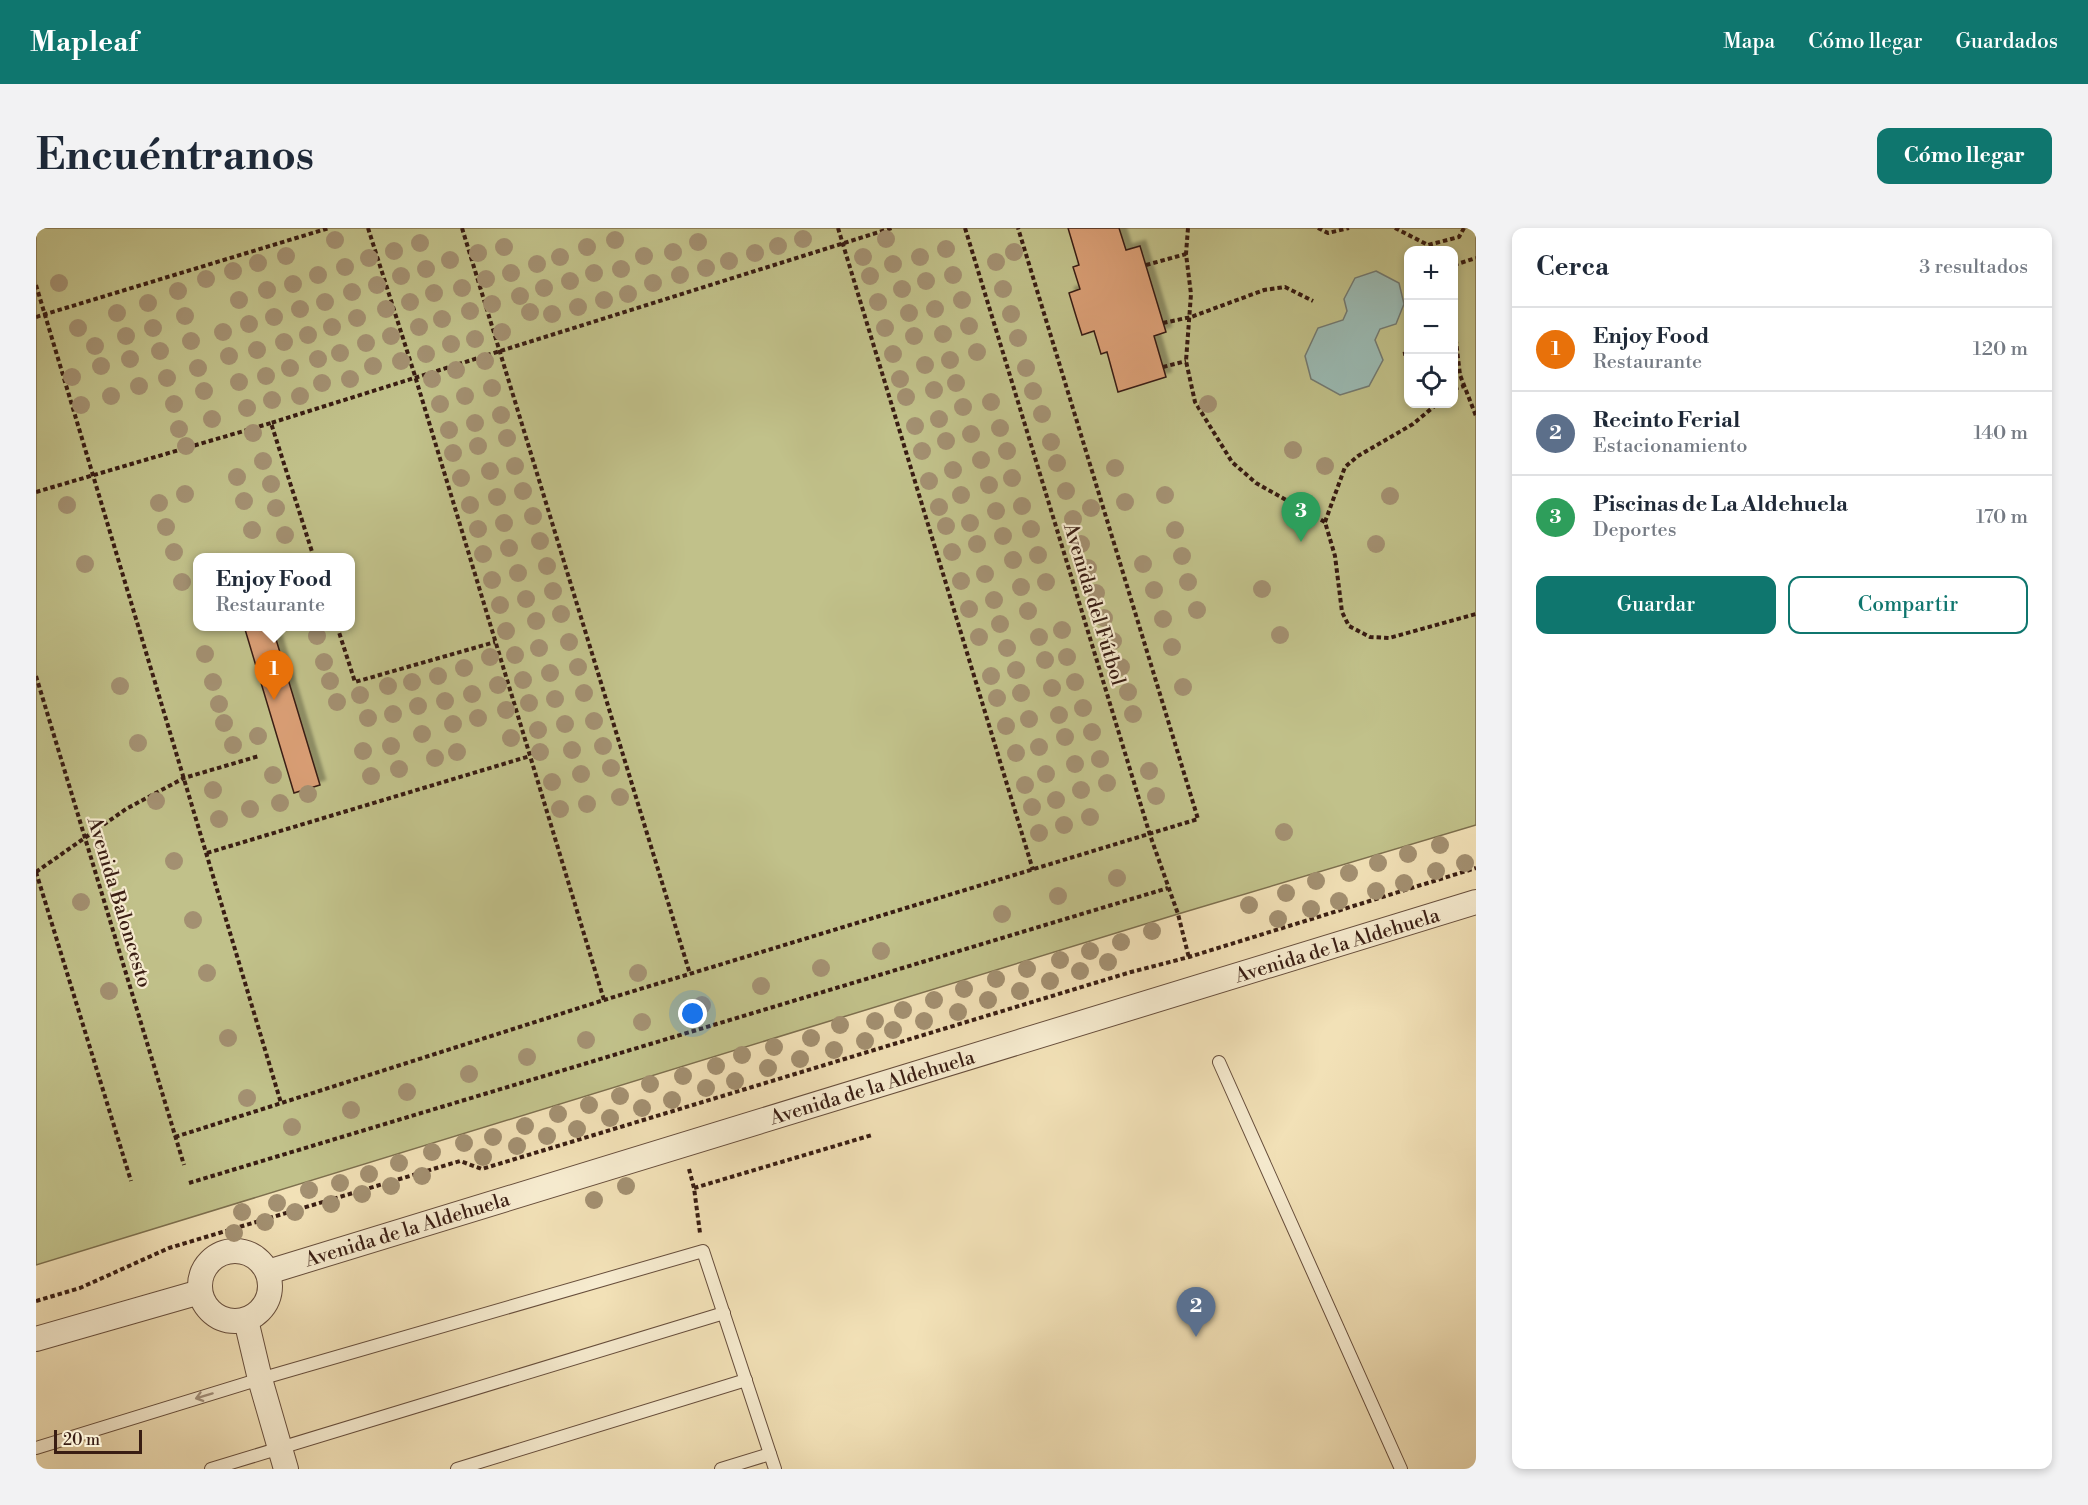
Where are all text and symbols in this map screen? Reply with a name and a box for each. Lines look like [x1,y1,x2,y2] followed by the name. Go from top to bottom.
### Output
[30,25,138,60] text: Mapleaf
[1723,29,1775,55] text: Mapa
[1808,29,1923,55] text: Cómo llegar
[1956,29,2058,55] text: Guardados
[1877,128,2052,184] button: Cómo llegar
[36,130,314,183] text: Encuéntranos
[1404,246,1458,408] map controls
[1404,246,1458,300] button: +
[1536,251,1609,283] text: Cerca
[1919,255,2028,280] text: 3 resultados
[1404,300,1458,354] button: −
[1593,323,1709,350] text: Enjoy Food
[1551,337,1560,362] text: 1
[1973,337,2028,362] text: 120 m
[1593,350,1702,375] text: Restaurante
[1404,354,1458,408] button: locate
[1593,407,1740,434] text: Recinto Ferial
[1549,421,1562,446] text: 2
[1973,421,2028,446] text: 140 m
[1593,434,1747,459] text: Estacionamiento
[1593,491,1848,518] text: Piscinas de La Aldehuela
[1282,492,1320,542] pin: 3
[1549,505,1562,530] text: 3
[1976,505,2028,530] text: 170 m
[1593,518,1676,543] text: Deportes
[1057,519,1130,689] street label: Avenida del Fútbol
[193,553,355,631] popup
[216,566,332,593] text: Enjoy Food
[1536,576,1776,634] button: Guardar
[1788,576,2028,634] button: Compartir
[216,593,325,618] text: Restaurante
[254,650,294,700] pin: 1
[80,813,156,991] street label: Avenida Baloncesto
[1231,903,1444,990] street label: Avenida de la Aldehuela
[678,999,707,1028] your location
[766,1045,979,1132] street label: Avenida de la Aldehuela
[301,1187,514,1274] street label: Avenida de la Aldehuela
[1176,1288,1216,1337] pin: 2
[195,1391,214,1402] one-way arrow
[54,1427,142,1454] scale bar
[63,1430,100,1450] text: 20 m

